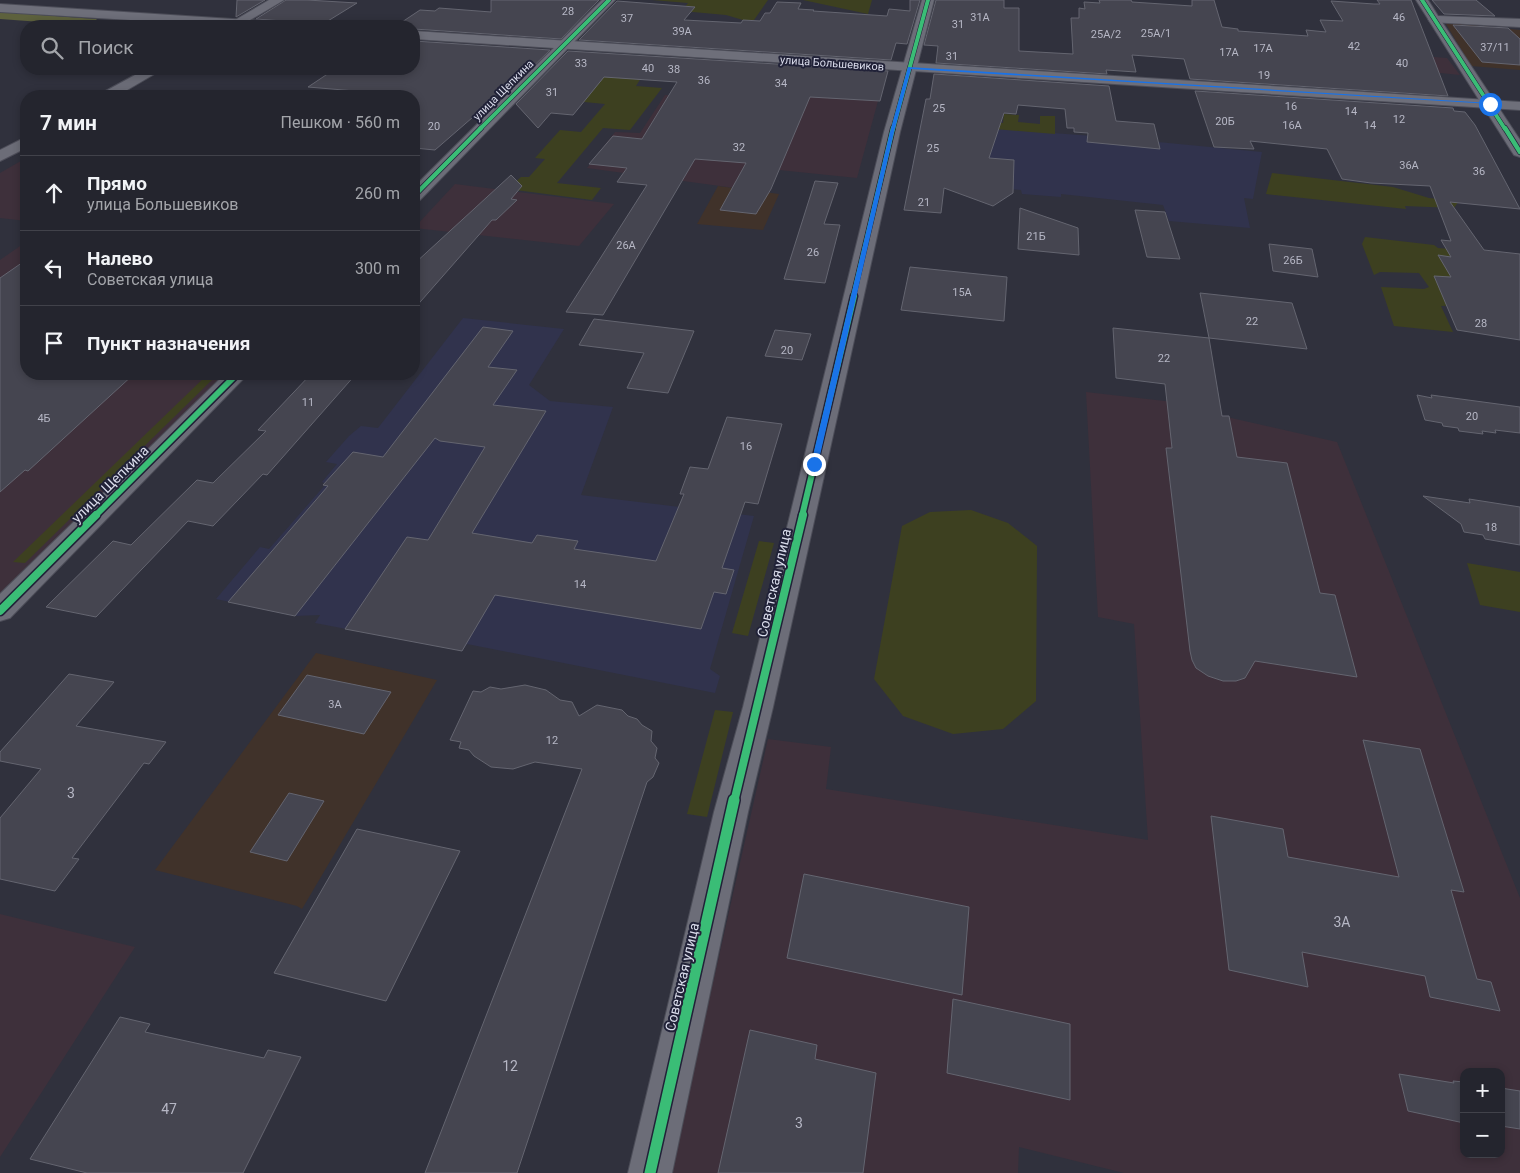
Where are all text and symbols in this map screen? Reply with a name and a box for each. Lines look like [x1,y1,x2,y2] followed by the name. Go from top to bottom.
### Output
[562,5,574,18] house number: 28
[970,11,991,24] house number: 31А
[1393,11,1405,24] house number: 46
[621,12,633,25] house number: 37
[952,18,964,31] house number: 31
[20,20,420,75] search box
[672,25,693,38] house number: 39А
[1141,27,1171,40] house number: 25А/1
[1091,28,1121,41] house number: 25А/2
[38,34,66,62] icon: search
[78,36,134,59] text: Поиск
[1348,40,1360,53] house number: 42
[1480,41,1510,54] house number: 37/11
[1253,42,1274,55] house number: 17А
[1219,46,1240,59] house number: 17А
[946,50,958,63] house number: 31
[780,53,884,74] street label: улица Большевиков
[470,57,536,123] street label: улица Щепкина
[575,57,587,70] house number: 33
[1396,57,1408,70] house number: 40
[642,62,654,75] house number: 40
[668,63,680,76] house number: 38
[1258,69,1270,82] house number: 19
[698,74,710,87] house number: 36
[775,77,787,90] house number: 34
[546,86,558,99] house number: 31
[1479,93,1502,116] route start
[1285,100,1297,113] house number: 16
[933,102,945,115] house number: 25
[1345,105,1357,118] house number: 14
[40,111,97,135] text: 7 мин
[281,113,400,132] text: Пешком · 560 m
[1393,113,1405,126] house number: 12
[1215,115,1235,128] house number: 20Б
[1282,119,1303,132] house number: 16А
[1364,119,1376,132] house number: 14
[428,120,440,133] house number: 20
[733,141,745,154] house number: 32
[927,142,939,155] house number: 25
[1399,159,1420,172] house number: 36А
[1473,165,1485,178] house number: 36
[87,172,147,195] text: Прямо
[40,179,68,207] icon: ahead
[355,184,400,203] text: 260 m
[87,195,238,214] text: улица Большевиков
[918,196,930,209] house number: 21
[1026,230,1046,243] house number: 21Б
[616,239,637,252] house number: 26А
[807,246,819,259] house number: 26
[87,247,153,270] text: Налево
[40,254,68,282] icon: left
[1283,254,1303,267] house number: 26Б
[355,259,400,278] text: 300 m
[87,270,214,289] text: Советская улица
[952,286,973,299] house number: 15А
[1246,315,1258,328] house number: 22
[1475,317,1487,330] house number: 28
[40,329,68,357] icon: arrive
[87,332,250,355] text: Пункт назначения
[781,344,793,357] house number: 20
[1158,352,1170,365] house number: 22
[302,396,314,409] house number: 11
[1466,410,1478,423] house number: 20
[37,412,51,425] house number: 4Б
[740,440,752,453] house number: 16
[68,442,152,526] street label: улица Щепкина
[803,453,826,476] route end
[1485,521,1497,534] house number: 18
[754,527,794,639] street label: Советская улица
[574,578,586,591] house number: 14
[328,698,343,711] house number: 3А
[546,734,558,747] house number: 12
[67,785,75,801] house number: 3
[1333,914,1351,930] house number: 3А
[662,921,702,1033] street label: Советская улица
[502,1058,518,1074] house number: 12
[1460,1068,1505,1158] map controls
[1460,1068,1505,1113] button: +
[161,1101,177,1117] house number: 47
[1460,1113,1505,1158] button: −
[795,1115,803,1131] house number: 3

